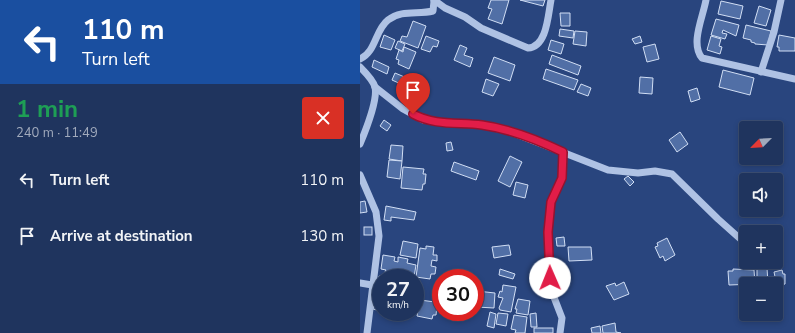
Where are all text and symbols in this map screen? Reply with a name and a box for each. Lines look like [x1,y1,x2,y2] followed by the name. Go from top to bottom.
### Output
[82,11,165,49] text: 110 m
[16,16,68,68] icon: left
[82,47,150,71] text: Turn left
[396,73,430,114] pin
[402,79,424,101] icon: arrive
[16,93,78,125] text: 1 min
[302,97,344,139] button: close
[739,121,783,165] north arrow
[739,121,783,321] map controls
[16,124,98,142] text: 240 m · 11:49
[16,169,38,191] icon: left
[50,170,109,190] text: Turn left
[300,170,344,190] text: 110 m
[739,173,783,217] button: sound
[16,225,38,247] icon: arrive
[739,225,783,269] button: +
[50,226,193,246] text: Arrive at destination
[300,226,344,246] text: 130 m
[529,257,571,299] position arrow
[432,269,484,321] speed limit sign: 30
[386,276,410,303] text: 27
[739,277,783,321] button: −
[387,298,409,312] text: km/h

